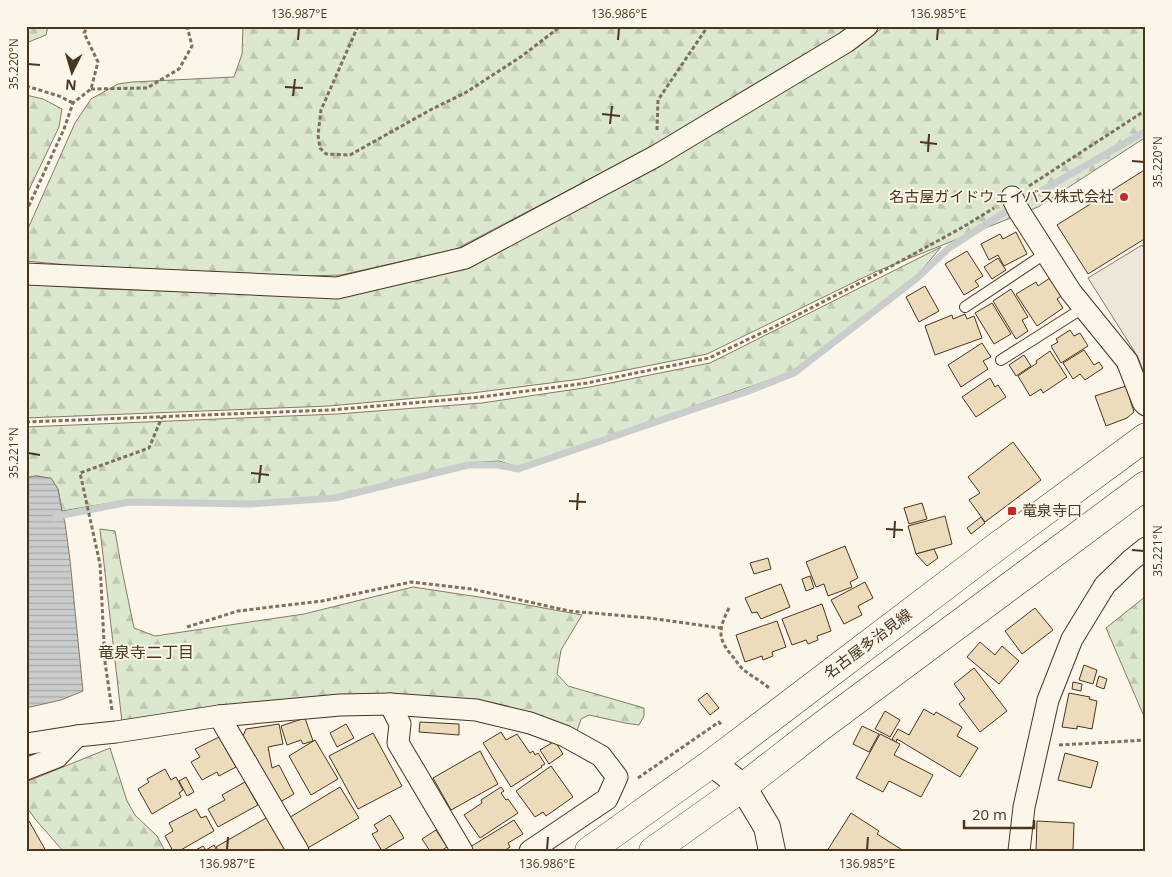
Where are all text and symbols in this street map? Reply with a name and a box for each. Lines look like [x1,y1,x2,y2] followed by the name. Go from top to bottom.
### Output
[271,5,327,22] text: 136.987°E
[591,5,647,22] text: 136.986°E
[910,5,966,22] text: 136.985°E
[5,38,22,90] text: 35.220°N
[48,48,98,98] north arrow
[64,75,77,95] text: N
[1149,136,1166,188] text: 35.220°N
[889,186,1114,206] place label: 名古屋ガイドウェイバス株式会社
[1118,191,1130,203] marker: 名古屋ガイドウェイバス株式会社
[5,427,22,479] text: 35.221°N
[1022,500,1082,520] place label: 竜泉寺口
[1006,505,1018,517] marker: 竜泉寺口
[1149,525,1166,577] text: 35.221°N
[819,604,915,683] street label: 名古屋多治見線
[98,641,194,663] district label: 竜泉寺二丁目
[964,797,1034,829] scale bar
[972,804,1007,824] text: 20 m
[199,855,255,872] text: 136.987°E
[519,855,575,872] text: 136.986°E
[839,855,895,872] text: 136.985°E

